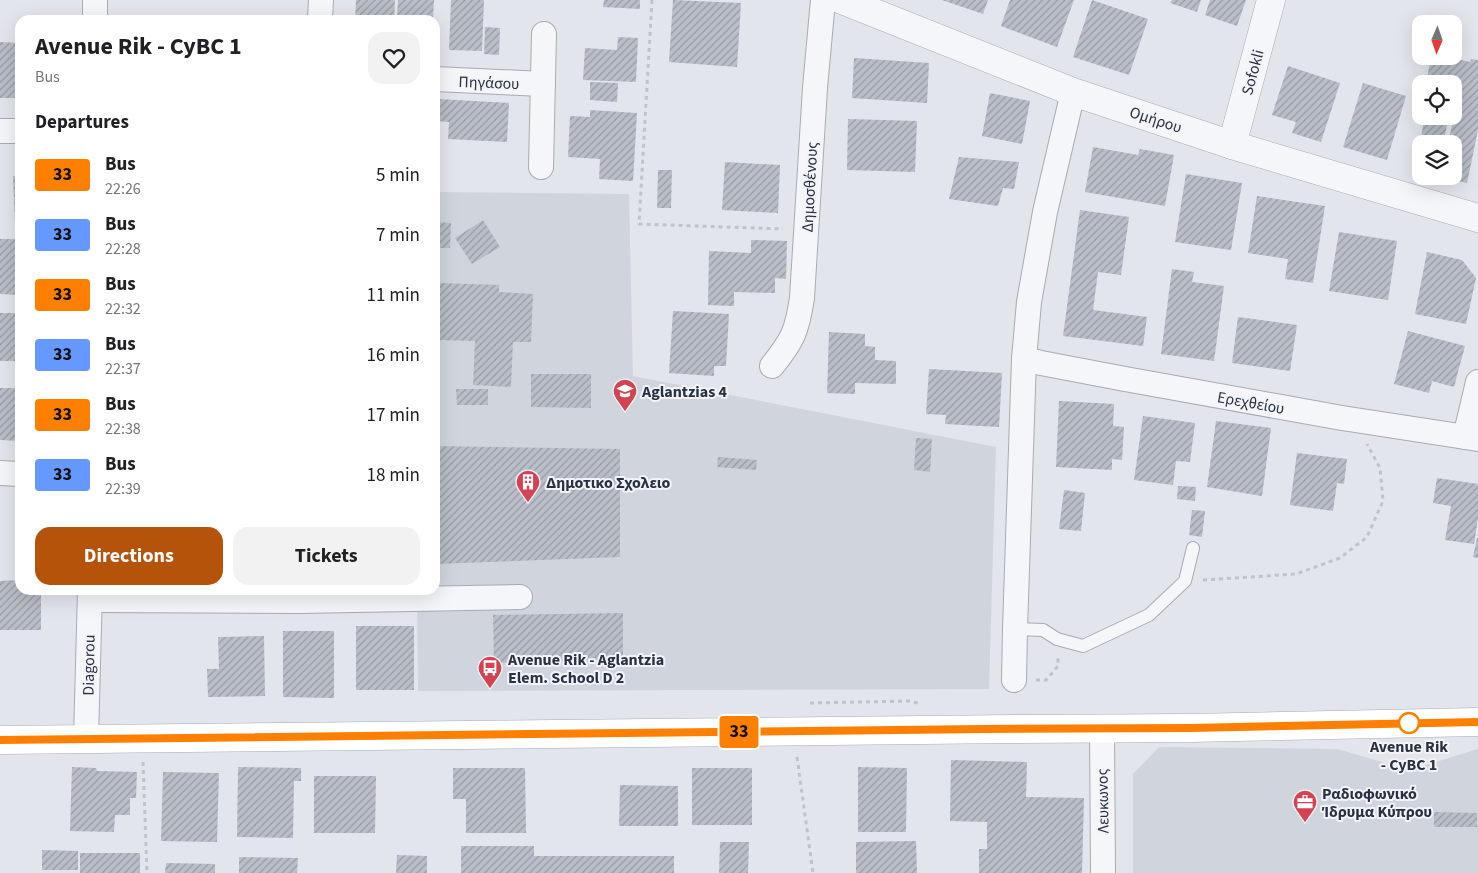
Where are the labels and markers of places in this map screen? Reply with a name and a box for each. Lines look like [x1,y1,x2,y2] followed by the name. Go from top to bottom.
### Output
[612,378,638,412] school or university icon: Aglantzias 4
[641,381,727,403] place label: Aglantzias 4
[515,469,541,503] building icon: Δημοτικο Σχολειο
[546,472,670,494] place label: Δημοτικο Σχολειο
[507,649,664,689] place label: Avenue Rik - Aglantzia Elem. School D 2
[477,655,503,689] bus stop icon: Avenue Rik - Aglantzia Elem. School D 2
[1398,712,1420,734] marker: Avenue Rik - CyBC 1
[1369,736,1448,776] place label: Avenue Rik - CyBC 1
[1321,783,1432,823] place label: Ραδιοφωνικό Ίδρυμα Κύπρου
[1292,789,1318,823] office icon: Ραδιοφωνικό Ίδρυμα Κύπρου

